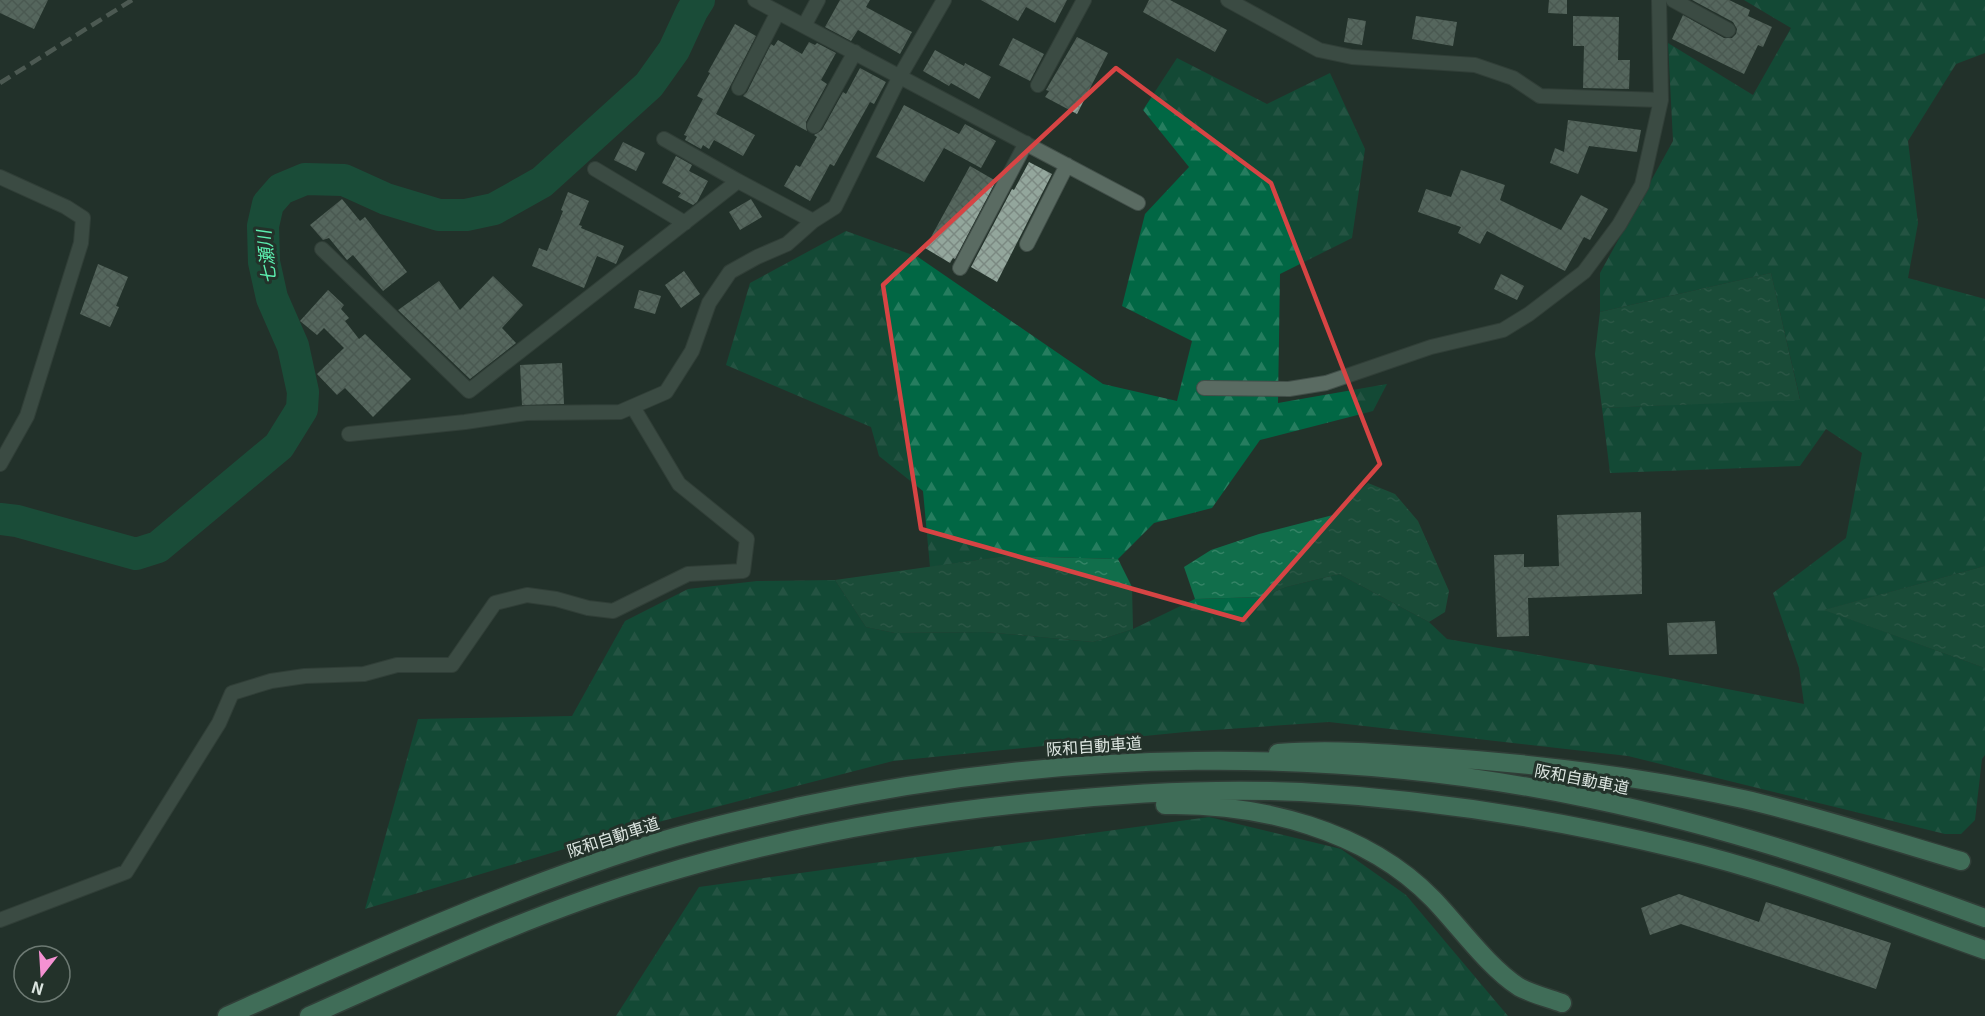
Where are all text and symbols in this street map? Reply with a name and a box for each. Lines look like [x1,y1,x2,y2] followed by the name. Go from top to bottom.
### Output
[249,227,281,285] water label: 七瀬川
[1045,730,1143,760] street label: 阪和自動車道
[1533,757,1632,799] street label: 阪和自動車道
[563,810,662,862] street label: 阪和自動車道
[12,944,72,1004] north arrow
[28,976,47,1003] text: N

